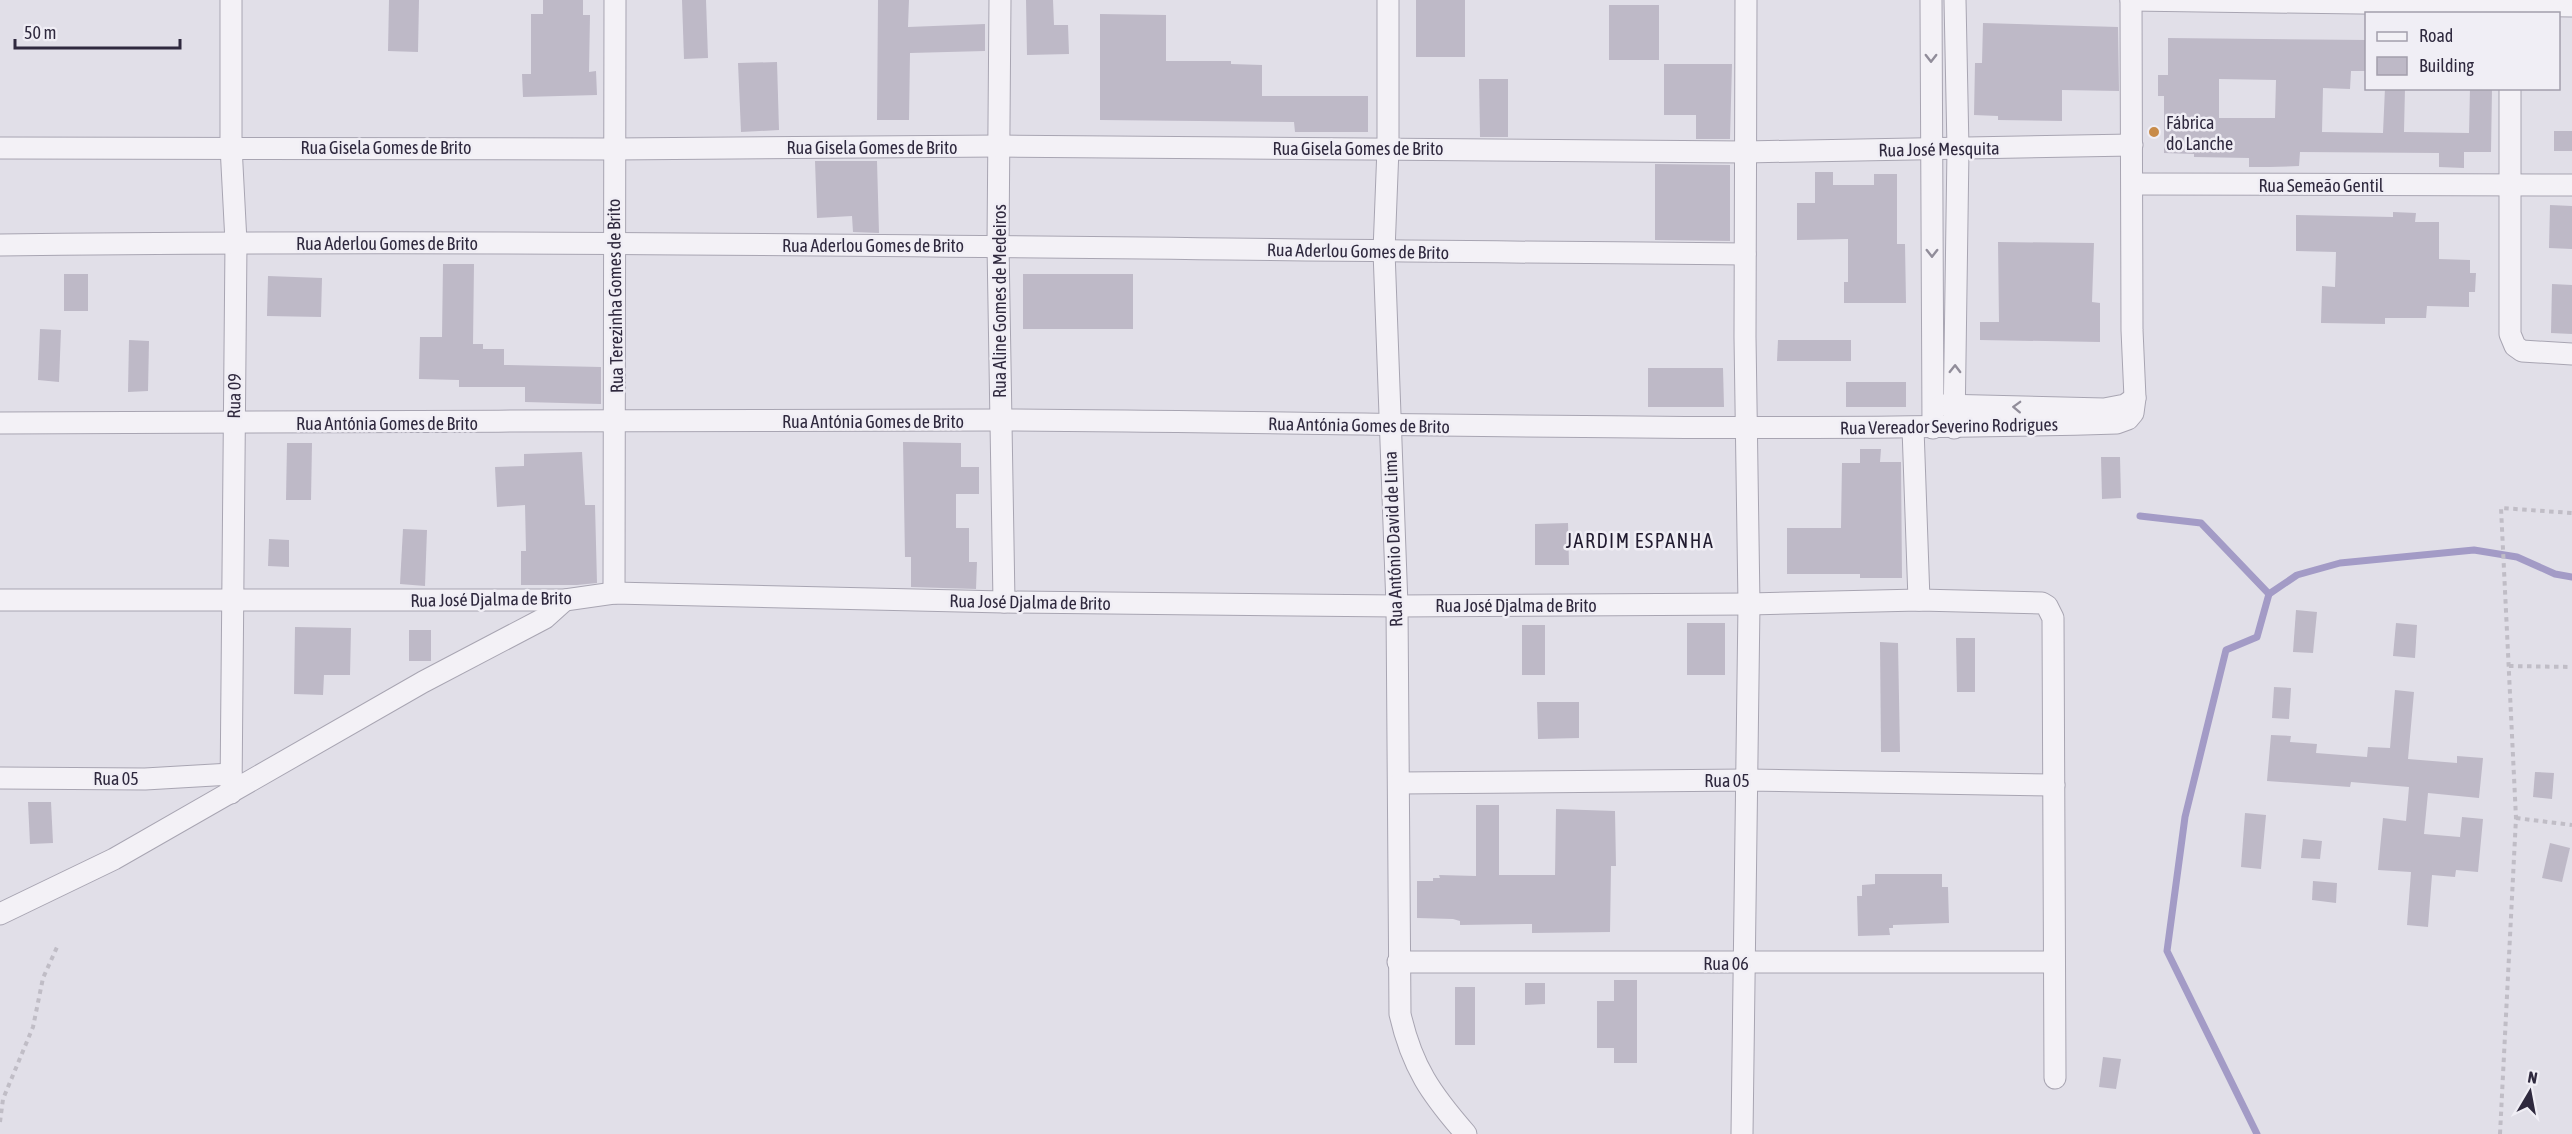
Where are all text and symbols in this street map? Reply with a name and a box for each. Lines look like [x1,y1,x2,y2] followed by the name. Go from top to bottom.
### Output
[15,12,180,50] scale bar
[2365,12,2560,90] legend
[24,22,56,43] text: 50 m
[2419,25,2453,46] text: Road
[1925,54,1937,63] one-way arrow
[2419,55,2474,76] text: Building
[2166,112,2233,154] place label: Fábrica do Lanche
[2147,125,2161,139] marker: Fábrica do Lanche
[301,137,471,158] street label: Rua Gisela Gomes de Brito
[787,137,957,158] street label: Rua Gisela Gomes de Brito
[1878,137,2000,161] street label: Rua José Mesquita
[1273,138,1443,159] street label: Rua Gisela Gomes de Brito
[2258,175,2384,196] street label: Rua Semeão Gentil
[603,199,627,393] street label: Rua Terezinha Gomes de Brito
[989,204,1010,398] street label: Rua Aline Gomes de Medeiros
[296,233,478,254] street label: Rua Aderlou Gomes de Brito
[782,235,964,256] street label: Rua Aderlou Gomes de Brito
[1267,239,1449,263] street label: Rua Aderlou Gomes de Brito
[1926,249,1938,258] one-way arrow
[1949,365,1961,374] one-way arrow
[223,373,245,419] street label: Rua 09
[2012,401,2021,414] one-way arrow
[782,411,964,432] street label: Rua Antónia Gomes de Brito
[296,413,478,434] street label: Rua Antónia Gomes de Brito
[1268,413,1450,437] street label: Rua Antónia Gomes de Brito
[1840,414,2058,438] street label: Rua Vereador Severino Rodrigues
[1379,451,1407,627] street label: Rua António David de Lima
[1566,529,1714,552] district label: JARDIM ESPANHA
[410,587,572,611] street label: Rua José Djalma de Brito
[949,590,1111,614] street label: Rua José Djalma de Brito
[1435,595,1597,616] street label: Rua José Djalma de Brito
[93,768,139,789] street label: Rua 05
[1704,770,1750,791] street label: Rua 05
[1703,953,1749,974] street label: Rua 06
[2500,1062,2560,1122] north arrow
[2526,1068,2539,1087] text: N

